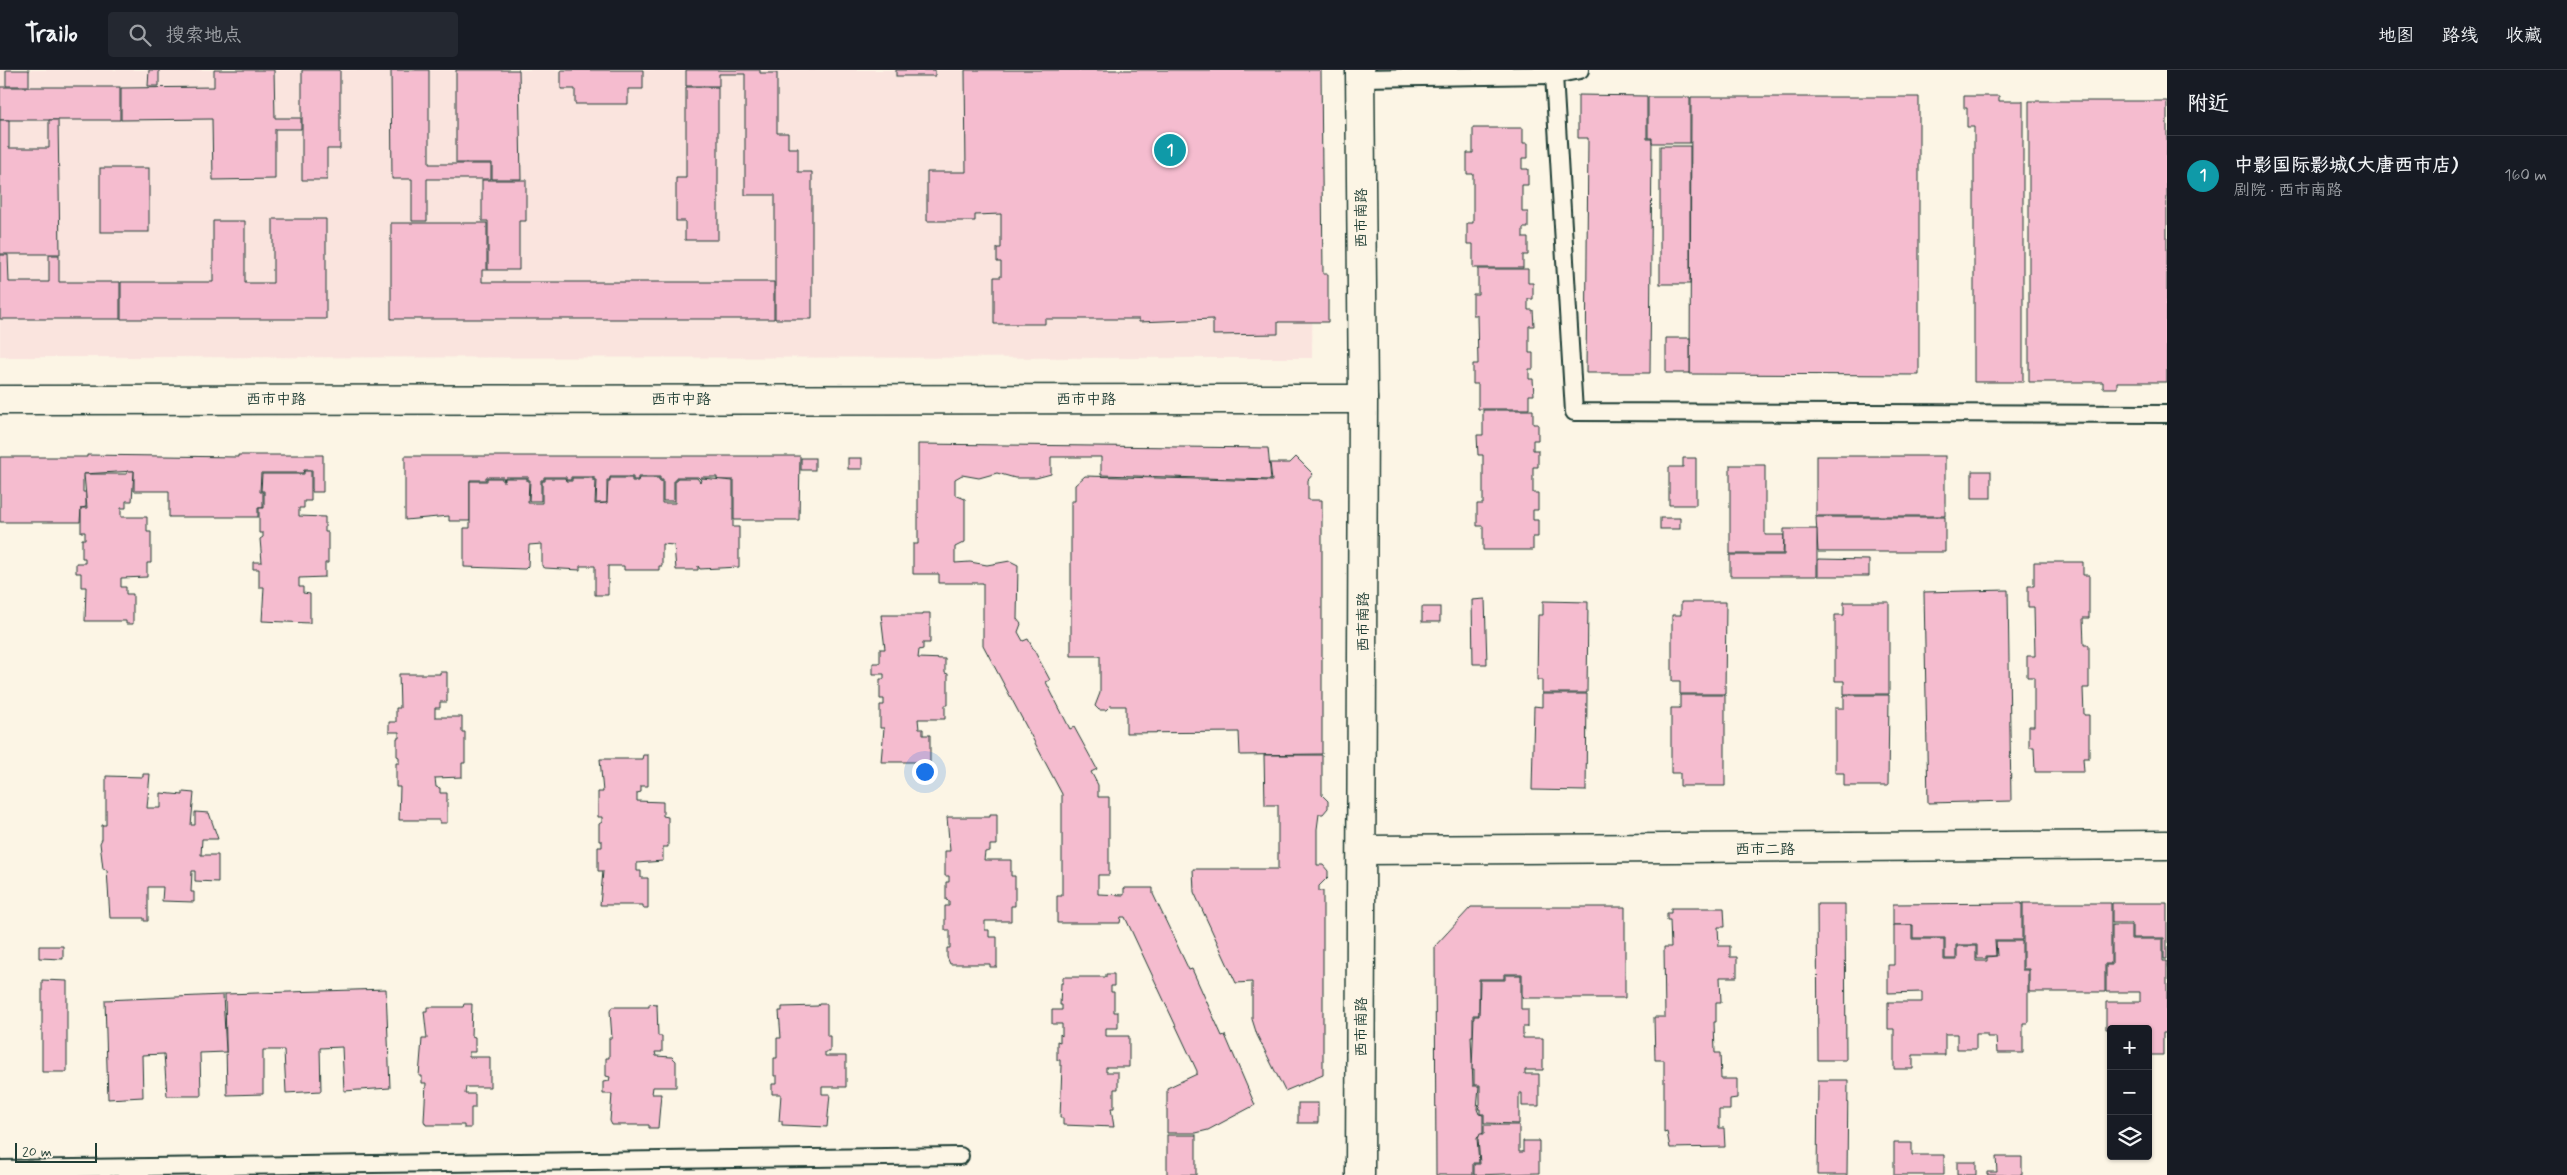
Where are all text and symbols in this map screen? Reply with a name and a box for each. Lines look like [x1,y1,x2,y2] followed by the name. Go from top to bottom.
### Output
[108,12,458,57] search box
[25,19,78,50] text: Trailo
[126,21,154,49] icon: search
[166,23,242,48] text: 搜索地点
[2378,24,2414,48] text: 地图
[2442,24,2478,48] text: 路线
[2506,24,2542,48] text: 收藏
[2187,90,2229,118] text: 附近
[1154,131,1186,169] pin: 1
[2234,153,2458,178] text: 中影国际影城(大唐西市店)
[2199,165,2207,186] text: 1
[2504,165,2547,186] text: 160 m
[2234,180,2342,201] text: 剧院 · 西市南路
[1352,188,1372,248] street label: 西市南路
[246,390,306,410] street label: 西市中路
[651,390,711,410] street label: 西市中路
[1056,390,1116,410] street label: 西市中路
[1354,592,1374,652] street label: 西市南路
[912,759,938,785] your location
[1735,840,1795,860] street label: 西市二路
[1352,997,1372,1057] street label: 西市南路
[2107,1025,2152,1160] map controls
[2107,1025,2152,1070] button: +
[2107,1070,2152,1115] button: −
[2107,1115,2152,1160] button: layers
[15,1140,98,1163] scale bar
[22,1143,52,1161] text: 20 m

